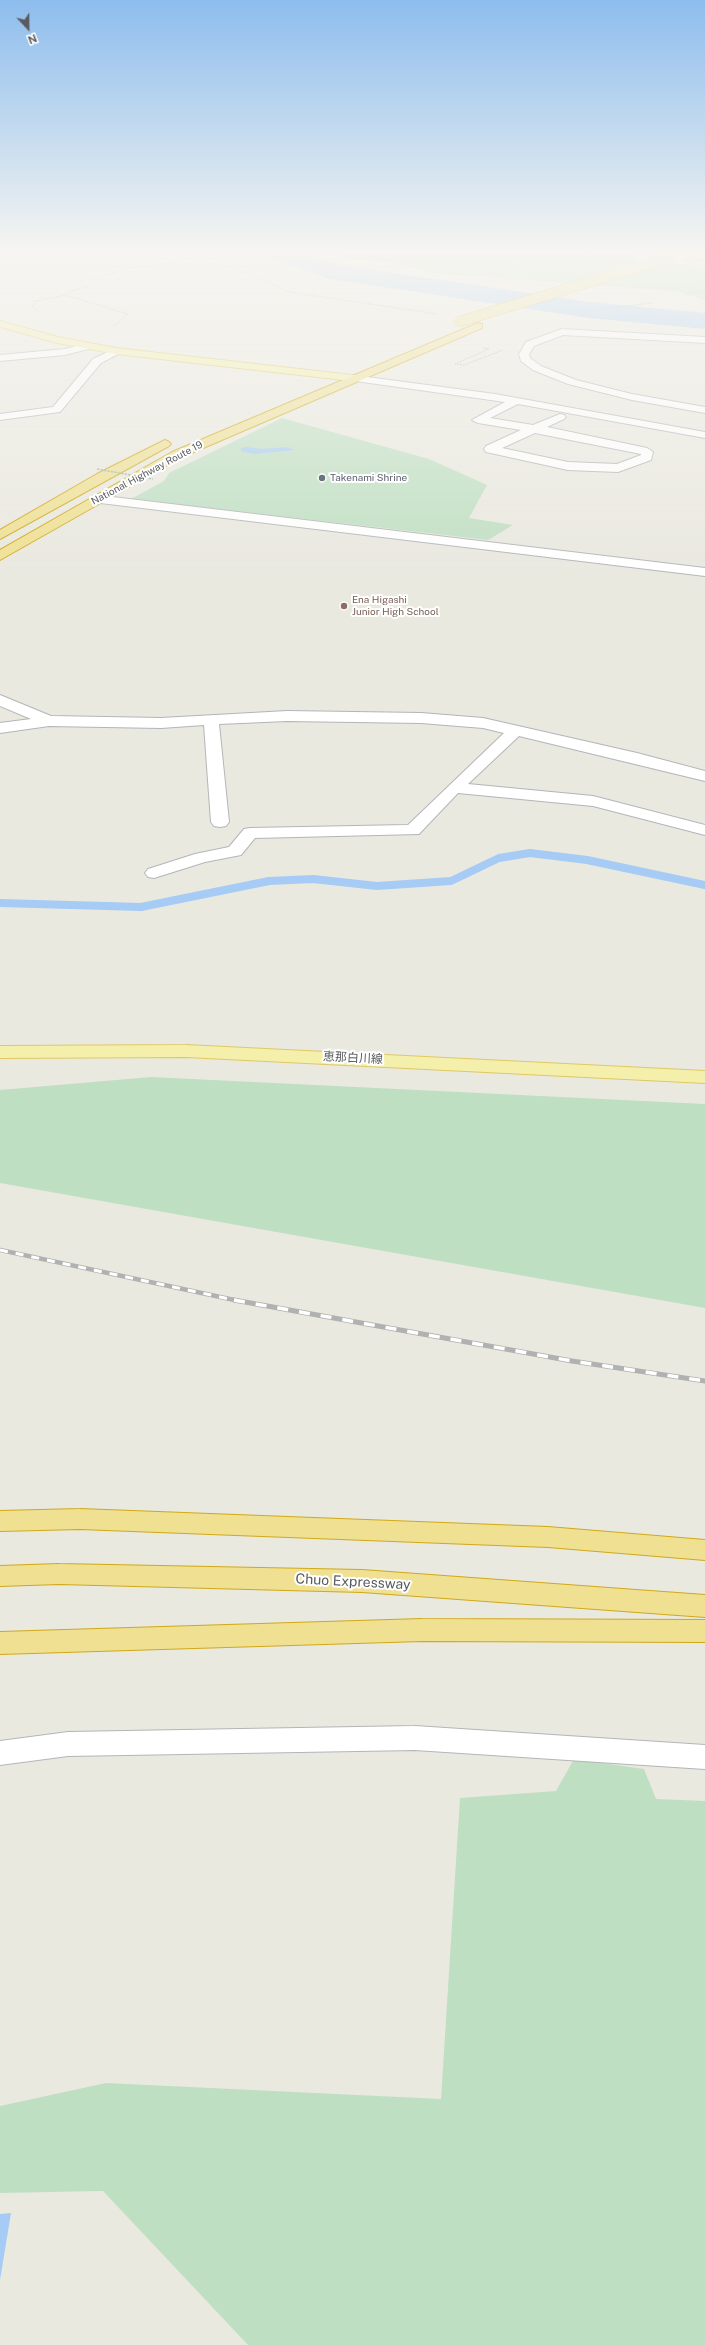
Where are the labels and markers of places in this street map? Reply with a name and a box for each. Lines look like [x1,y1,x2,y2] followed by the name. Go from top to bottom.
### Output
[330,472,407,484] place label: Takenami Shrine
[317,473,327,483] marker: Takenami Shrine
[352,594,439,618] place label: Ena Higashi Junior High School
[339,601,349,611] marker: Ena Higashi Junior High School

